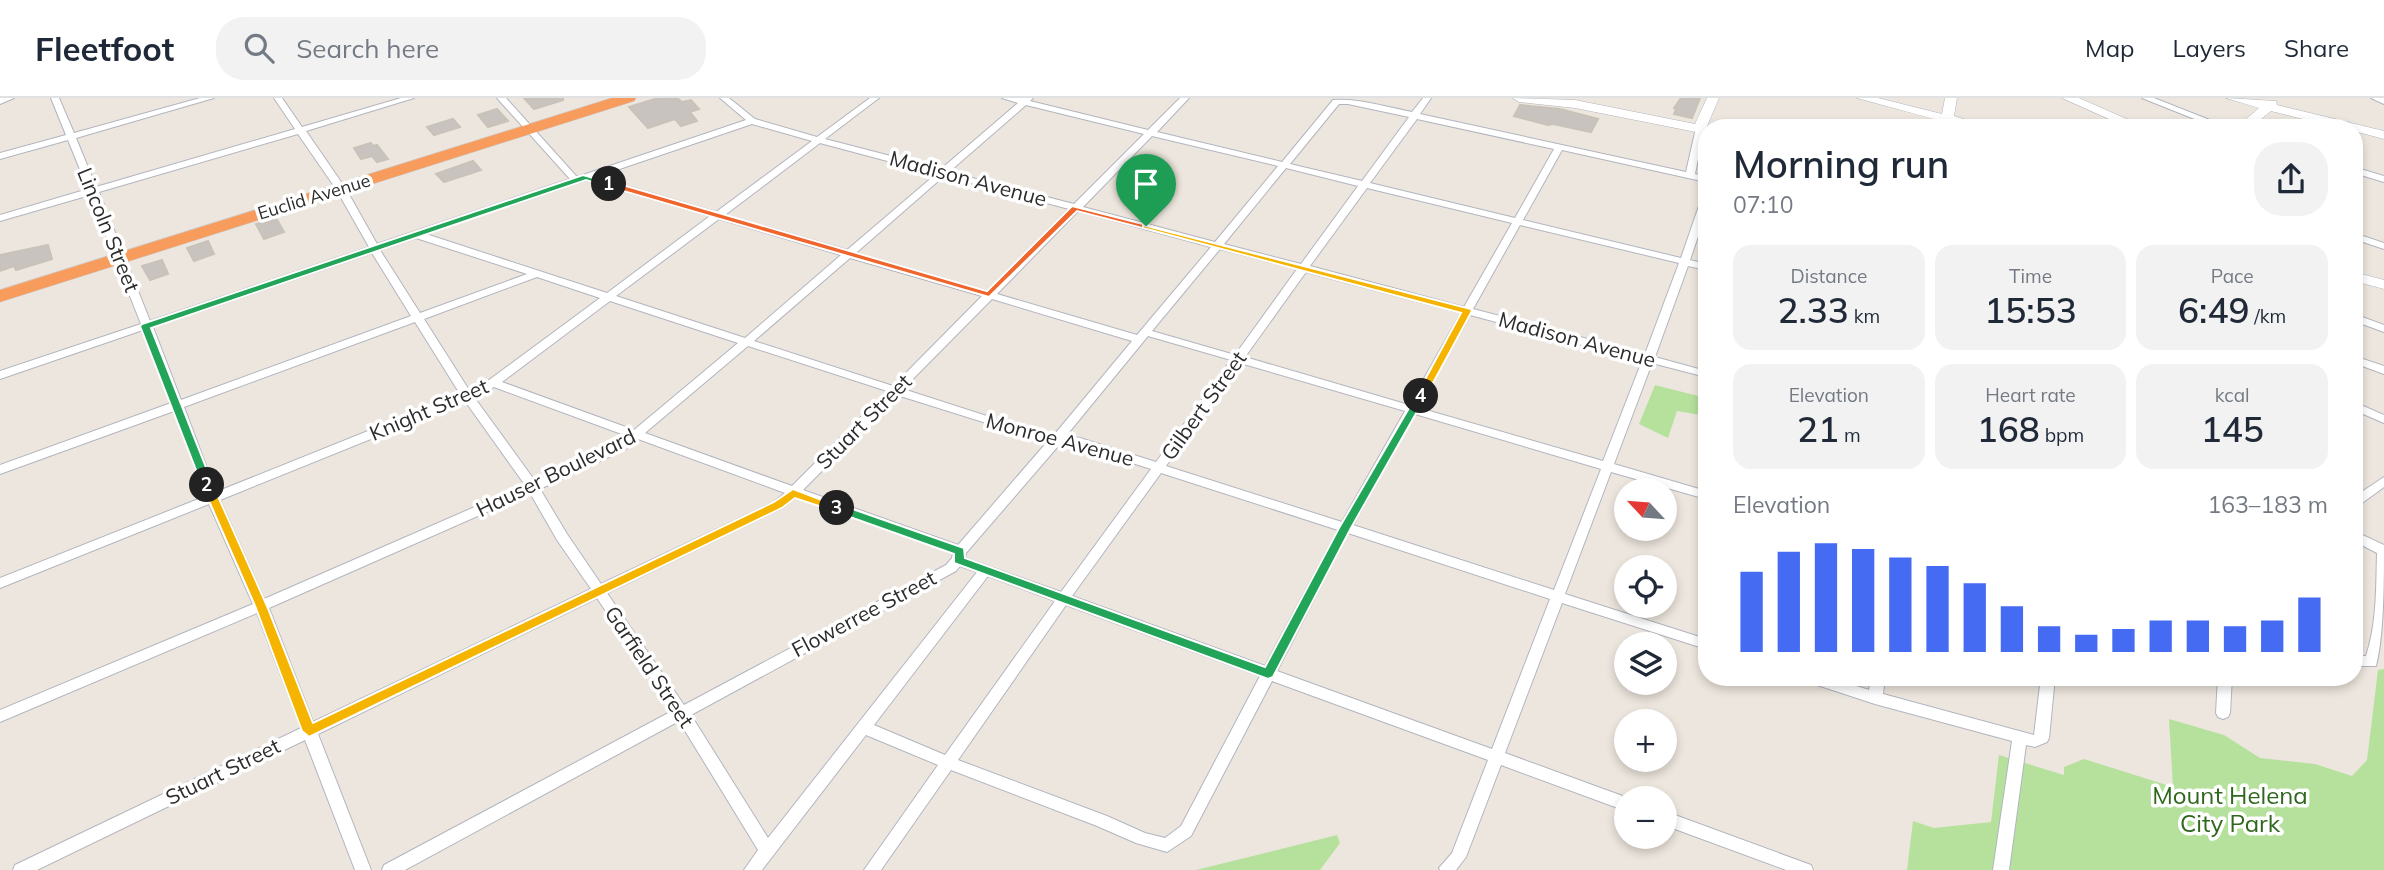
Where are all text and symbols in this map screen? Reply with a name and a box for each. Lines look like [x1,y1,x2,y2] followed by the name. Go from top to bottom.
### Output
[216,17,706,80] search box
[35,28,174,69] text: Fleetfoot
[240,29,278,67] icon: search
[296,32,439,65] text: Search here
[2085,33,2134,63] text: Map
[2172,33,2246,63] text: Layers
[2284,33,2349,63] text: Share
[1733,140,1949,188] text: Morning run
[2254,142,2328,216] button: share
[887,145,1050,211] street label: Madison Avenue
[1116,154,1176,226] pin
[72,164,146,296] street label: Lincoln Street
[1127,165,1165,203] icon: arrive
[592,166,626,202] pin: 1
[255,168,373,225] street label: Euclid Avenue
[603,171,614,195] text: 1
[1733,190,1793,219] text: 07:10
[1790,264,1867,288] text: Distance
[2009,264,2052,288] text: Time
[2211,264,2254,288] text: Pace
[1777,288,1849,332] text: 2.33
[1984,288,2077,332] text: 15:53
[2178,288,2249,332] text: 6:49
[1849,304,1880,328] text: km
[2249,304,2286,328] text: /km
[1496,306,1659,372] street label: Madison Avenue
[1155,346,1251,465] street label: Gilbert Street
[810,368,916,474] street label: Stuart Street
[365,372,492,446] street label: Knight Street
[1404,378,1438,414] pin: 4
[1415,383,1426,407] text: 4
[1789,383,1869,407] text: Elevation
[1985,383,2076,407] text: Heart rate
[2215,383,2250,407] text: kcal
[984,407,1137,471] street label: Monroe Avenue
[1797,407,1839,451] text: 21
[1977,407,2040,451] text: 168
[2201,407,2264,451] text: 145
[472,422,639,522] street label: Hauser Boulevard
[1839,423,1861,447] text: m
[2040,423,2084,447] text: bpm
[190,468,224,502] pin: 2
[201,472,212,496] text: 2
[1614,478,1676,541] north arrow
[1614,478,1677,849] map controls
[820,490,854,526] pin: 3
[1733,490,1830,519] text: Elevation
[2207,490,2328,519] text: 163–183 m
[831,495,842,519] text: 3
[1614,555,1677,618] button: locate
[787,564,940,662] street label: Flowerree Street
[600,601,700,732] street label: Garfield Street
[1614,632,1677,695] button: layers
[1614,709,1677,772] button: +
[161,732,284,810] street label: Stuart Street
[2152,780,2308,838] park label: Mount Helena City Park
[1614,786,1677,849] button: −

